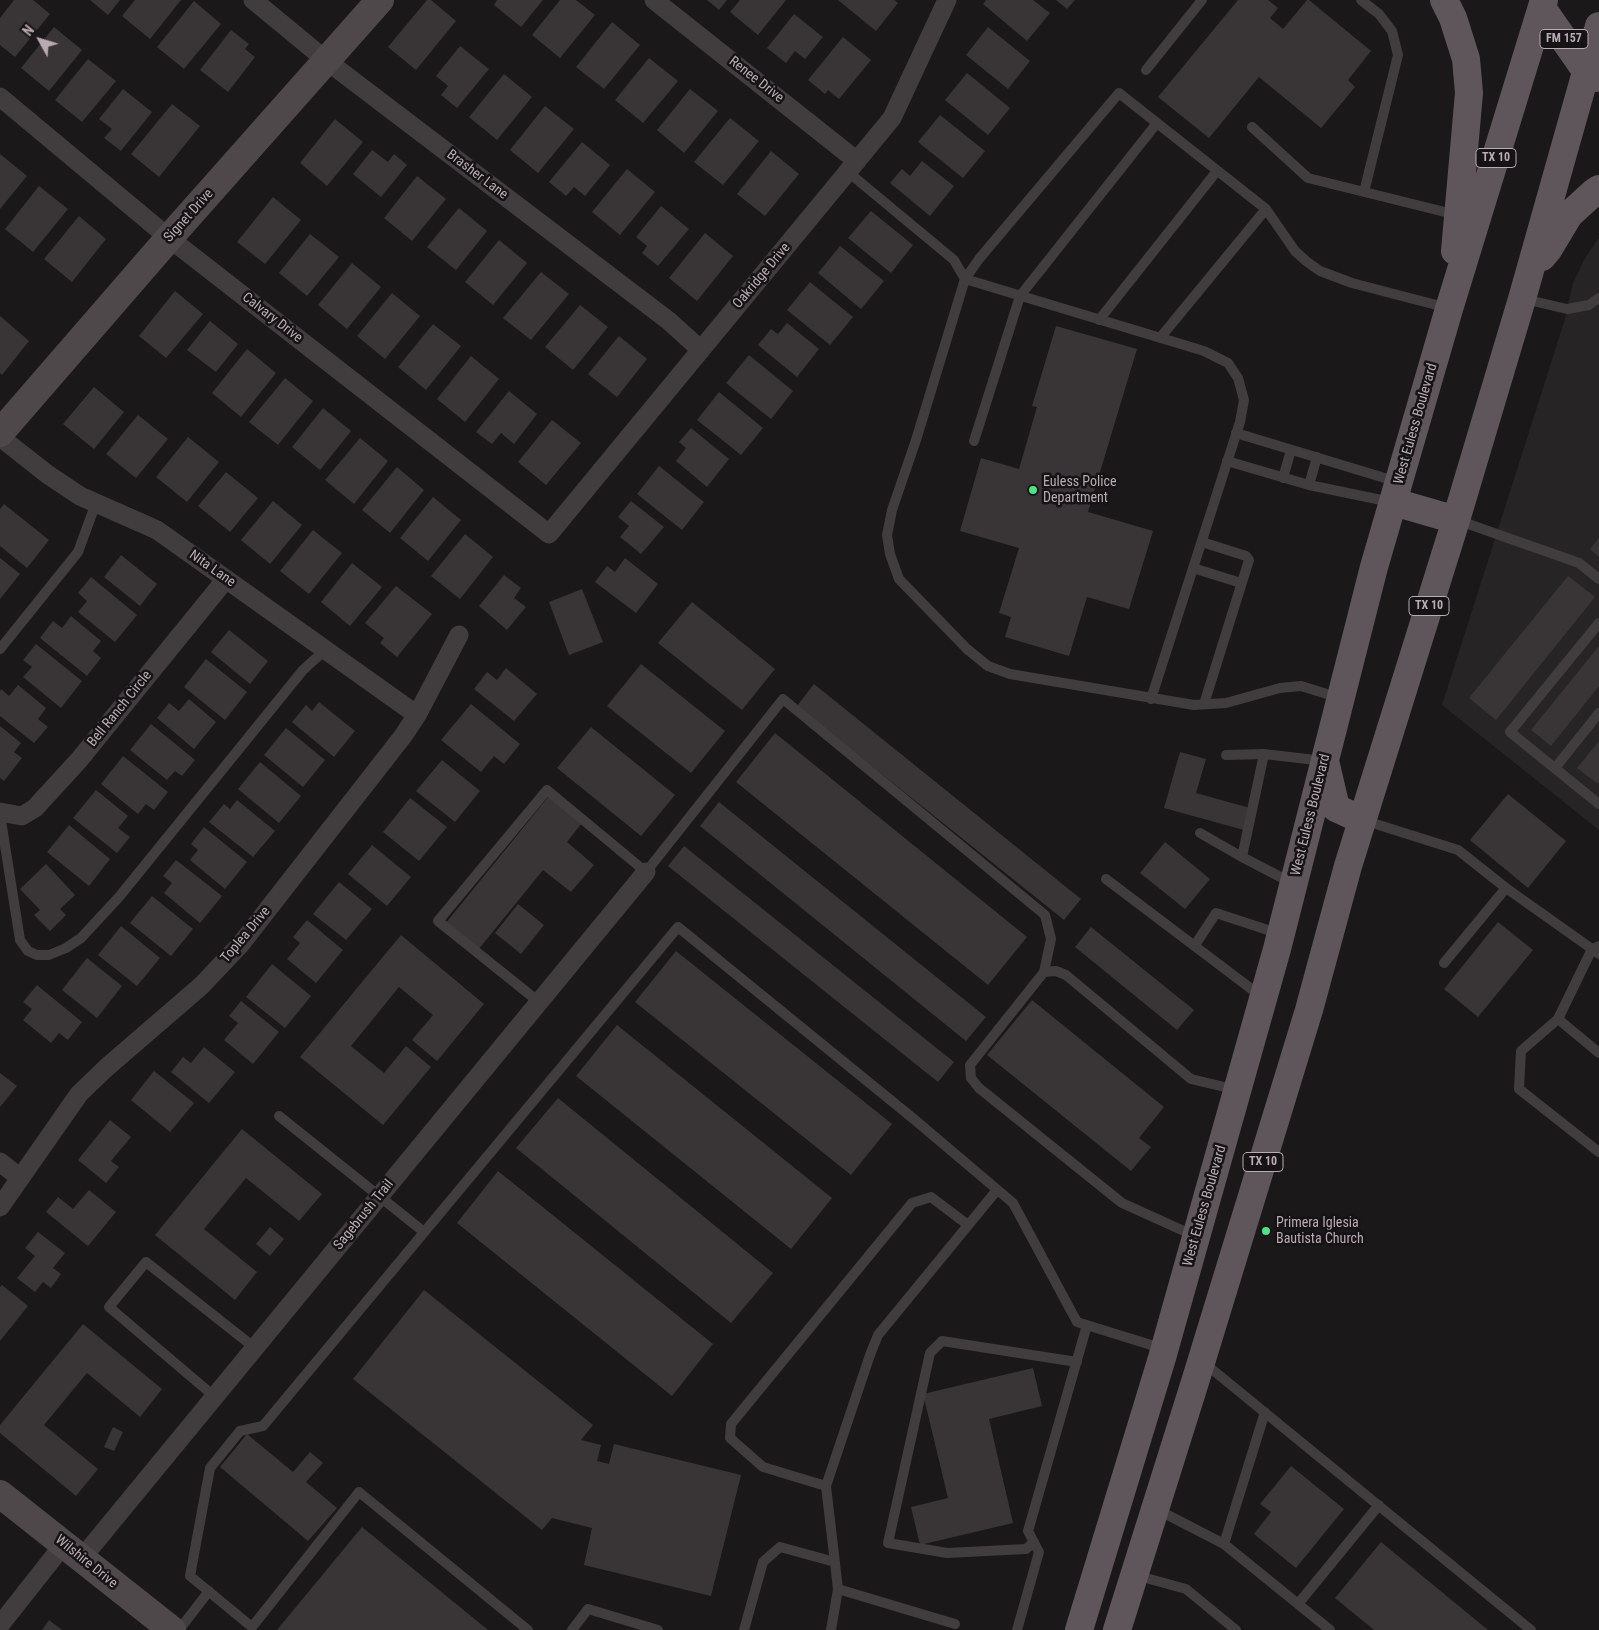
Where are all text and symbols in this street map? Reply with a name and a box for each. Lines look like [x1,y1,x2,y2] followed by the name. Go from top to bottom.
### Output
[15,15,65,65] north arrow
[19,22,37,39] text: N
[1540,30,1588,48] road number: FM 157
[725,53,787,107] street label: Renee Drive
[443,147,511,203] street label: Brasher Lane
[1476,148,1516,168] road number: TX 10
[161,186,217,246] street label: Signet Drive
[730,240,794,312] street label: Oakridge Drive
[239,289,305,347] street label: Calvary Drive
[1391,362,1441,486] street label: West Euless Boulevard
[1043,474,1117,507] place label: Euless Police Department
[1027,484,1039,496] marker: Euless Police Department
[186,547,238,591] street label: Nita Lane
[1409,596,1449,616] road number: TX 10
[84,668,156,750] street label: Bell Ranch Circle
[1288,752,1334,878] street label: West Euless Boulevard
[218,903,274,967] street label: Toplea Drive
[1180,1144,1230,1268] street label: West Euless Boulevard
[1243,1152,1283,1172] road number: TX 10
[331,1176,397,1254] street label: Sagebrush Trail
[1276,1215,1364,1248] place label: Primera Iglesia Bautista Church
[1260,1225,1272,1237] marker: Primera Iglesia Bautista Church
[51,1532,121,1592] street label: Wilshire Drive

